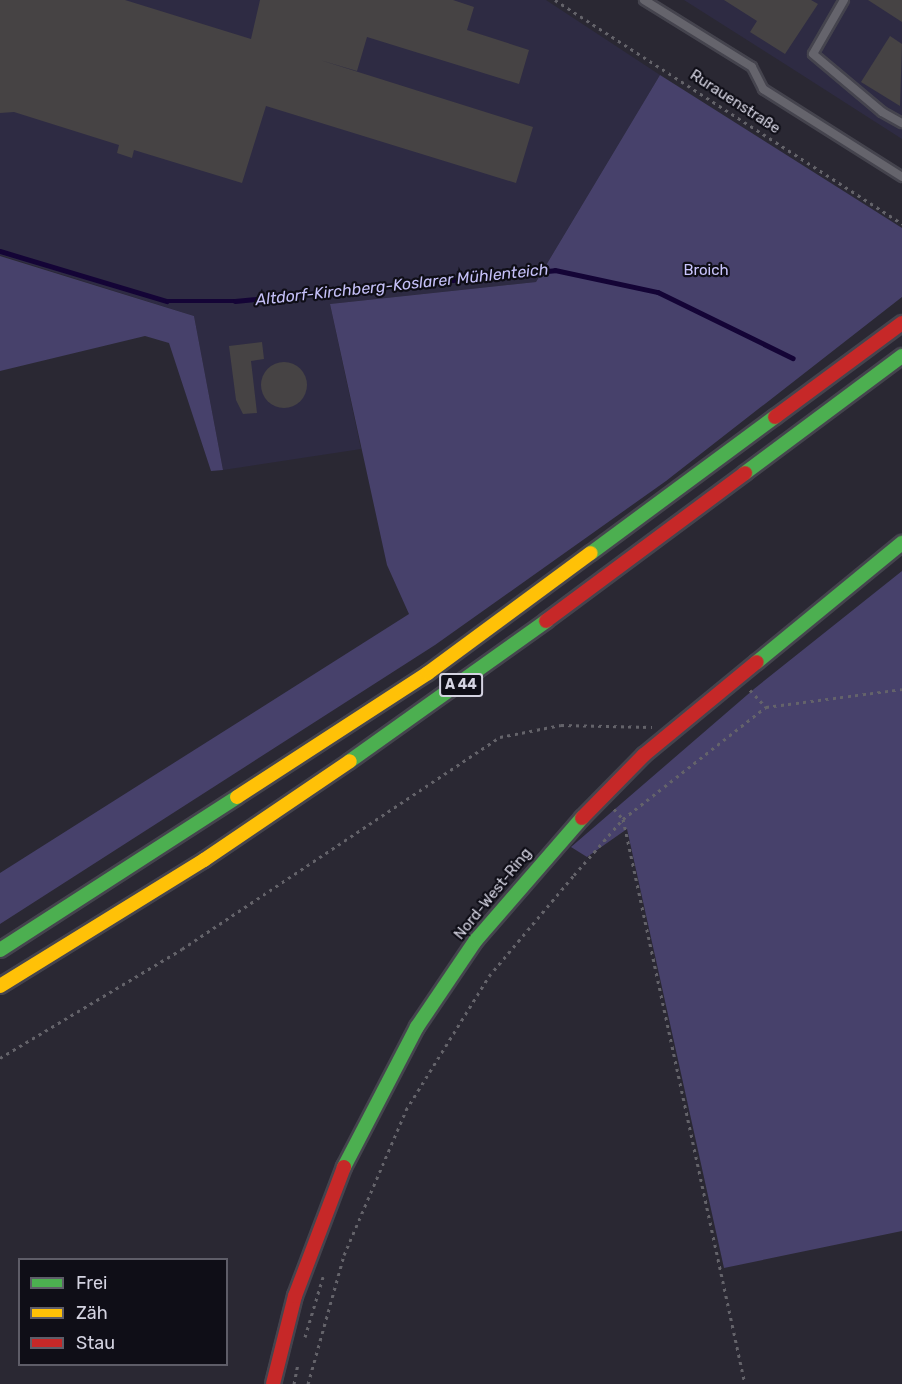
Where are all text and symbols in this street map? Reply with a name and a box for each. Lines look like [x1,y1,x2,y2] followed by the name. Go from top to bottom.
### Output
[687,66,783,138] street label: Rurauenstraße
[254,260,550,310] water label: Altdorf-Kirchberg-Koslarer Mühlenteich
[683,262,729,280] park label: Broich
[438,674,484,696] road number: A 44
[451,845,535,943] street label: Nord-West-Ring
[18,1258,228,1366] legend
[76,1272,107,1294] text: Frei
[76,1302,108,1324] text: Zäh
[76,1332,115,1354] text: Stau

